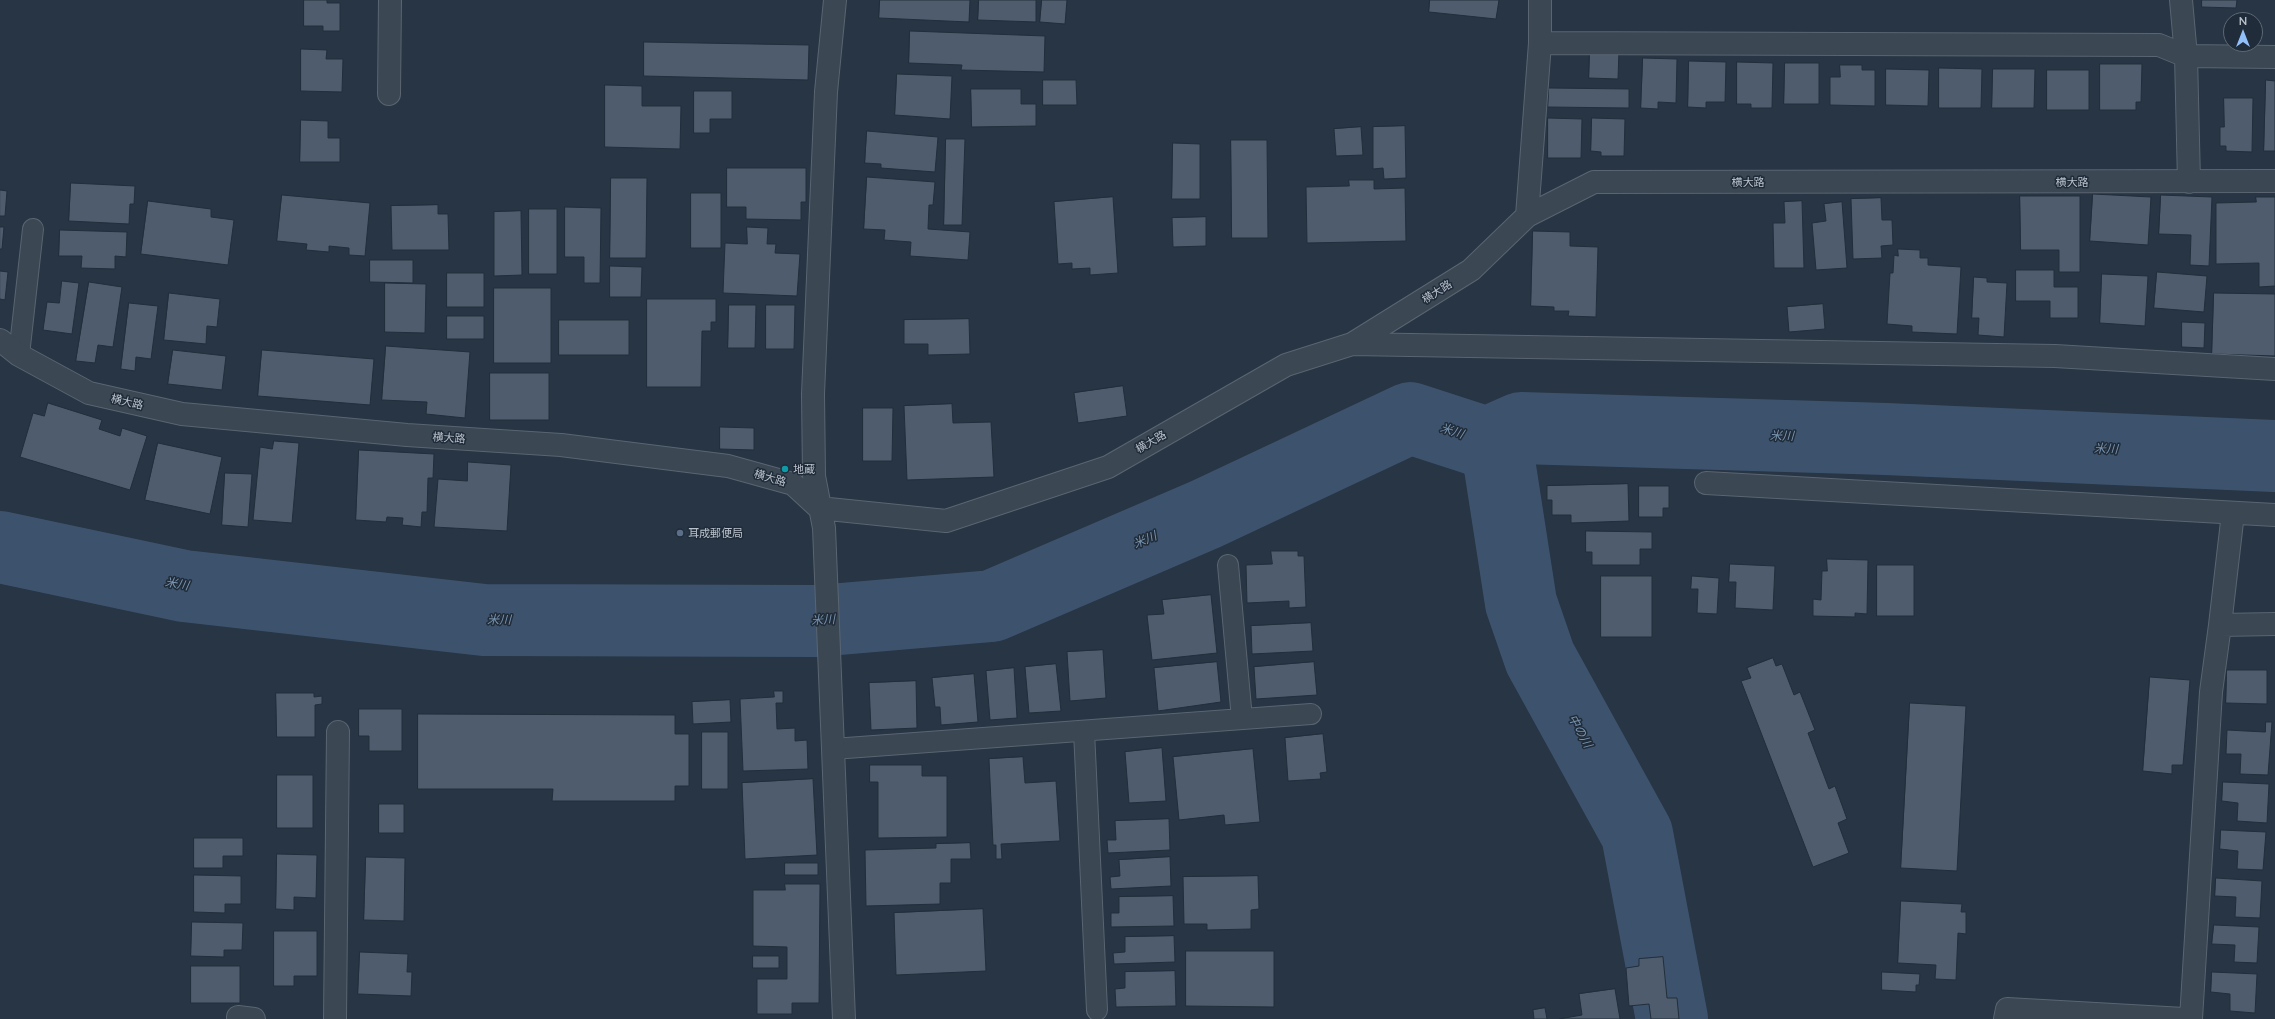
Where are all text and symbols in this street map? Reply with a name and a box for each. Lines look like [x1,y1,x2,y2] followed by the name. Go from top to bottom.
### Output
[2223,12,2263,52] north arrow
[2239,14,2247,27] text: N
[1732,175,1764,189] street label: 横大路
[2056,175,2088,189] street label: 横大路
[1420,278,1454,306] street label: 横大路
[109,392,145,412] street label: 横大路
[1438,420,1466,442] water label: 米川
[1133,428,1169,456] street label: 横大路
[1770,428,1794,444] water label: 米川
[432,430,466,446] street label: 横大路
[2094,441,2118,457] water label: 米川
[793,462,815,476] place label: 地蔵
[780,464,790,474] marker: 地蔵
[752,467,788,489] street label: 横大路
[688,526,743,540] place label: 耳成郵便局
[675,528,685,538] marker: 耳成郵便局
[1131,529,1159,551] water label: 米川
[164,575,190,593] water label: 米川
[811,612,835,628] water label: 米川
[487,613,511,627] water label: 米川
[1565,712,1595,750] water label: 中の川

